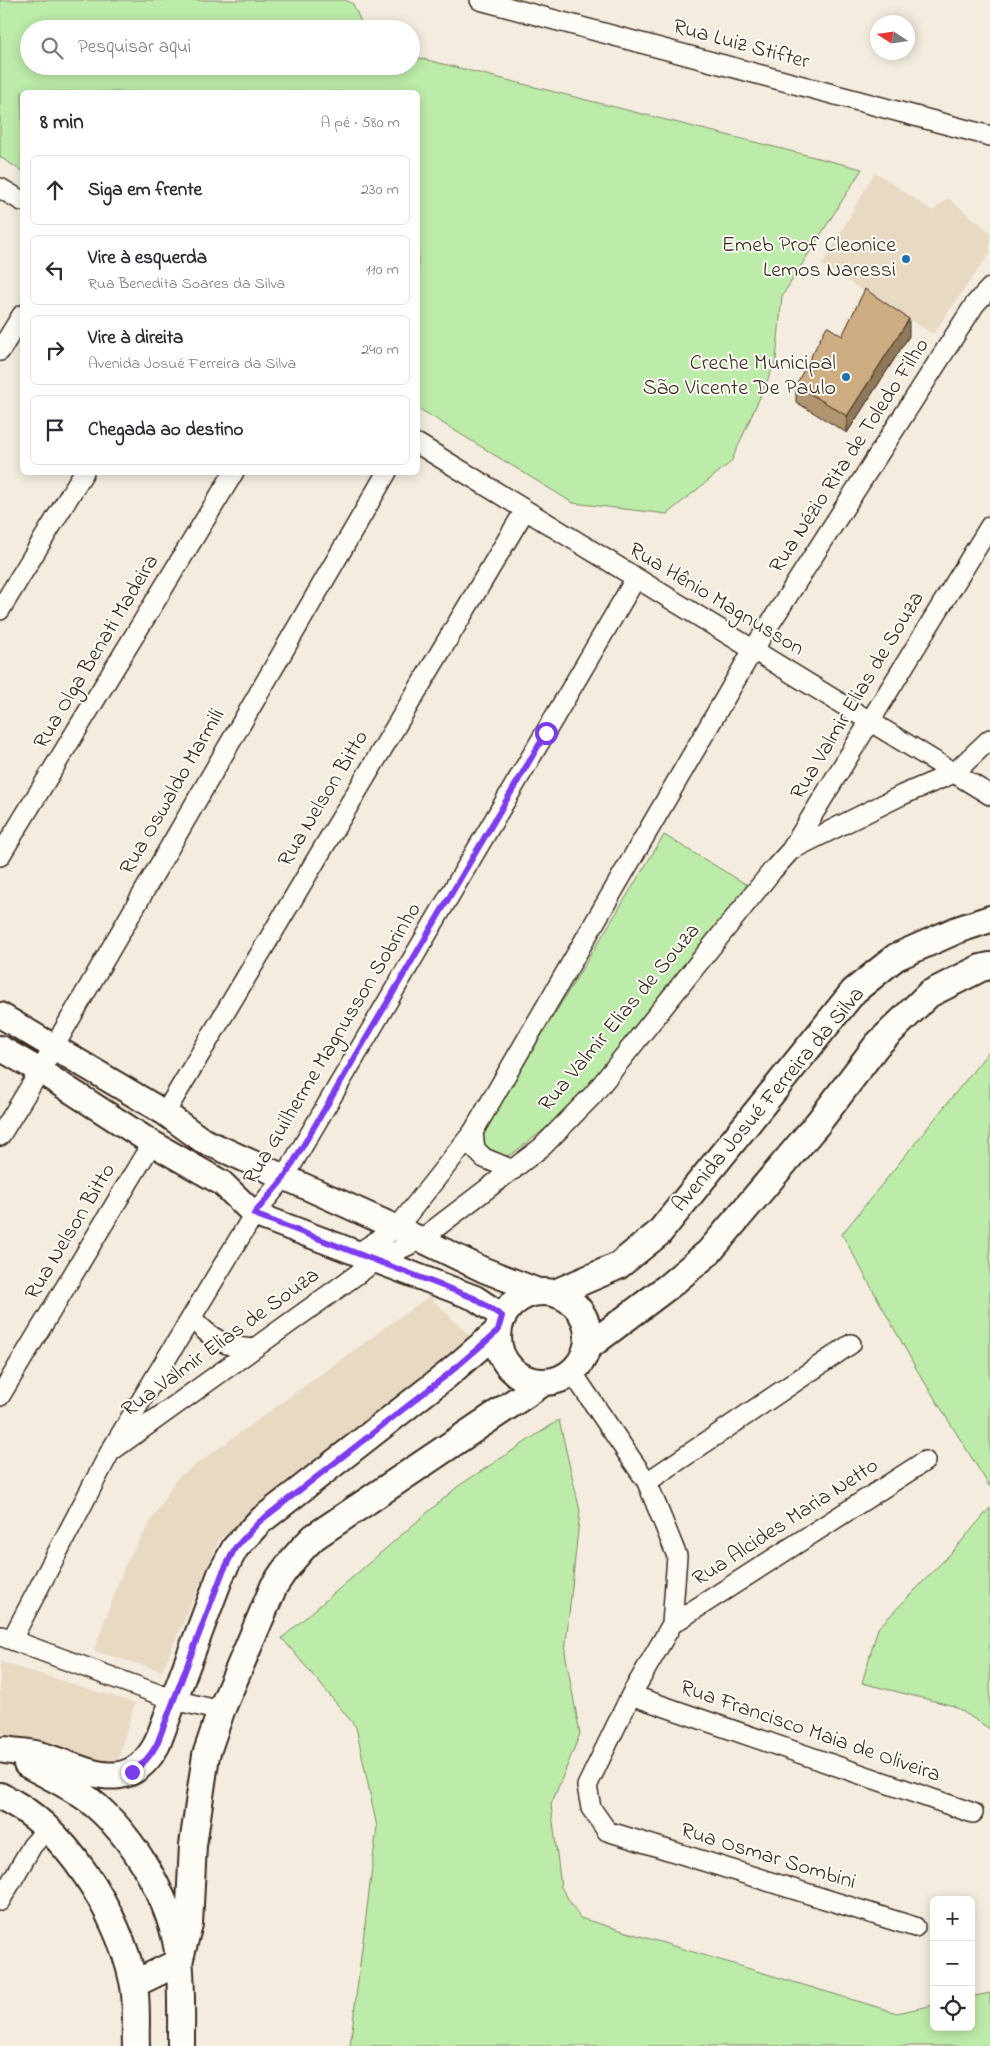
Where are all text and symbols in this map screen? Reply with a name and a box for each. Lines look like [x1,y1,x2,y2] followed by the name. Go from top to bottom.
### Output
[669,11,813,79] street label: Rua Luiz Stifter
[870,15,915,60] north arrow
[20,20,420,75] search box
[38,34,66,62] icon: search
[78,34,191,61] text: Pesquisar aqui
[40,108,84,138] text: 8 min
[320,111,400,135] text: A pé · 580 m
[41,176,69,204] icon: ahead
[88,177,202,204] text: Siga em frente
[361,178,399,202] text: 230 m
[722,230,896,287] place label: Emeb Prof Cleonice Lemos Naressi
[88,245,207,272] text: Vire à esquerda
[900,253,912,265] marker: Emeb Prof Cleonice Lemos Naressi
[41,256,69,284] icon: left
[365,258,399,282] text: 110 m
[88,272,285,296] text: Rua Benedita Soares da Silva
[88,325,183,352] text: Vire à direita
[762,332,938,580] street label: Rua Nézio Rita de Toledo Filho
[41,336,69,364] icon: right
[361,338,399,362] text: 240 m
[643,348,836,405] place label: Creche Municipal São Vicente De Paulo
[88,352,296,376] text: Avenida Josué Ferreira da Silva
[840,371,852,383] marker: Creche Municipal São Vicente De Paulo
[41,416,69,444] icon: arrive
[88,417,243,444] text: Chegada ao destino
[622,535,810,666] street label: Rua Hênio Magnusson
[26,549,169,756] street label: Rua Olga Benati Madeira
[783,586,933,806] street label: Rua Valmir Elias de Souza
[112,703,234,881] street label: Rua Oswaldo Marmili
[535,722,558,745] route start
[271,725,377,873] street label: Rua Nelson Bitto
[236,897,431,1192] street label: Rua Guilherme Magnusson Sobrinho
[531,917,709,1119] street label: Rua Valmir Elias de Souza
[665,980,873,1220] street label: Avenida Josué Ferreira da Silva
[18,1158,124,1306] street label: Rua Nelson Bitto
[115,1260,327,1426] street label: Rua Valmir Elias de Souza
[687,1451,885,1595] street label: Rua Alcides Maria Netto
[675,1672,945,1792] street label: Rua Francisco Maia de Oliveira
[121,1761,144,1784] route end
[676,1815,860,1899] street label: Rua Osmar Sombini
[930,1896,975,2031] map controls
[930,1896,975,1941] button: +
[930,1941,975,1986] button: −
[930,1986,975,2031] button: locate

